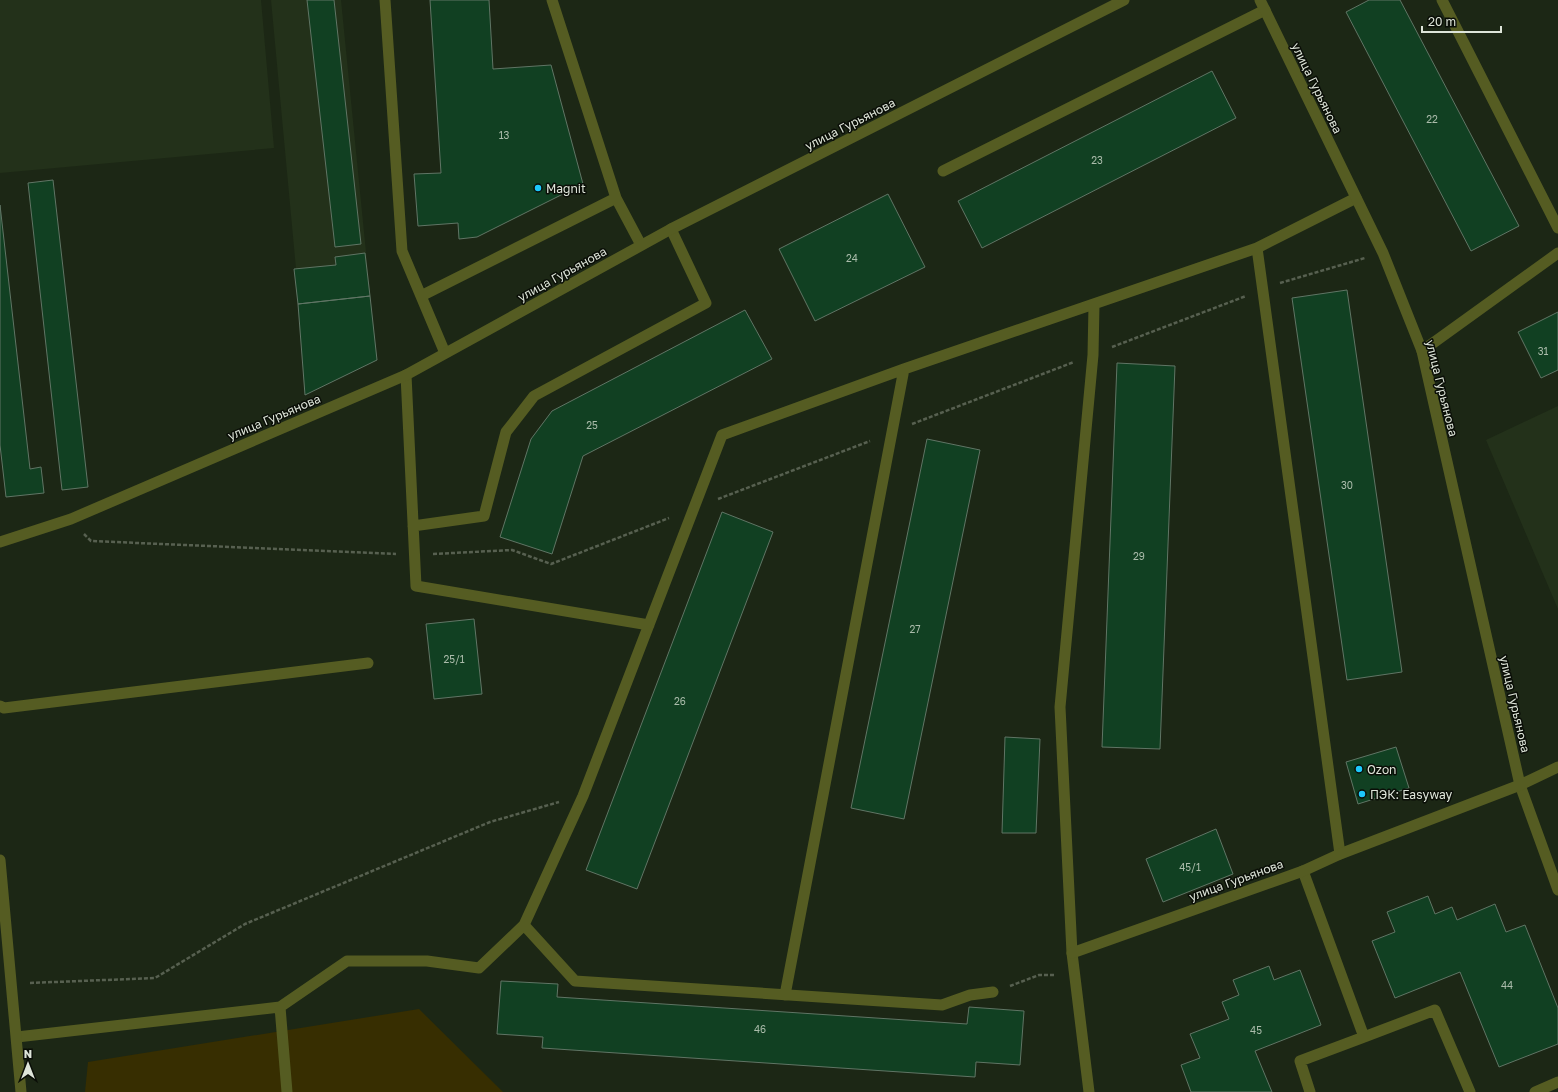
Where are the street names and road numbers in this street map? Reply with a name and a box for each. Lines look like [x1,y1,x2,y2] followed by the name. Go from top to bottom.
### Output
[1289,40,1345,136] street label: улица Гурьянова
[802,95,898,153] street label: улица Гурьянова
[515,243,609,305] street label: улица Гурьянова
[1423,338,1461,438] street label: улица Гурьянова
[225,391,323,443] street label: улица Гурьянова
[1497,654,1533,754] street label: улица Гурьянова
[1187,856,1285,904] street label: улица Гурьянова

